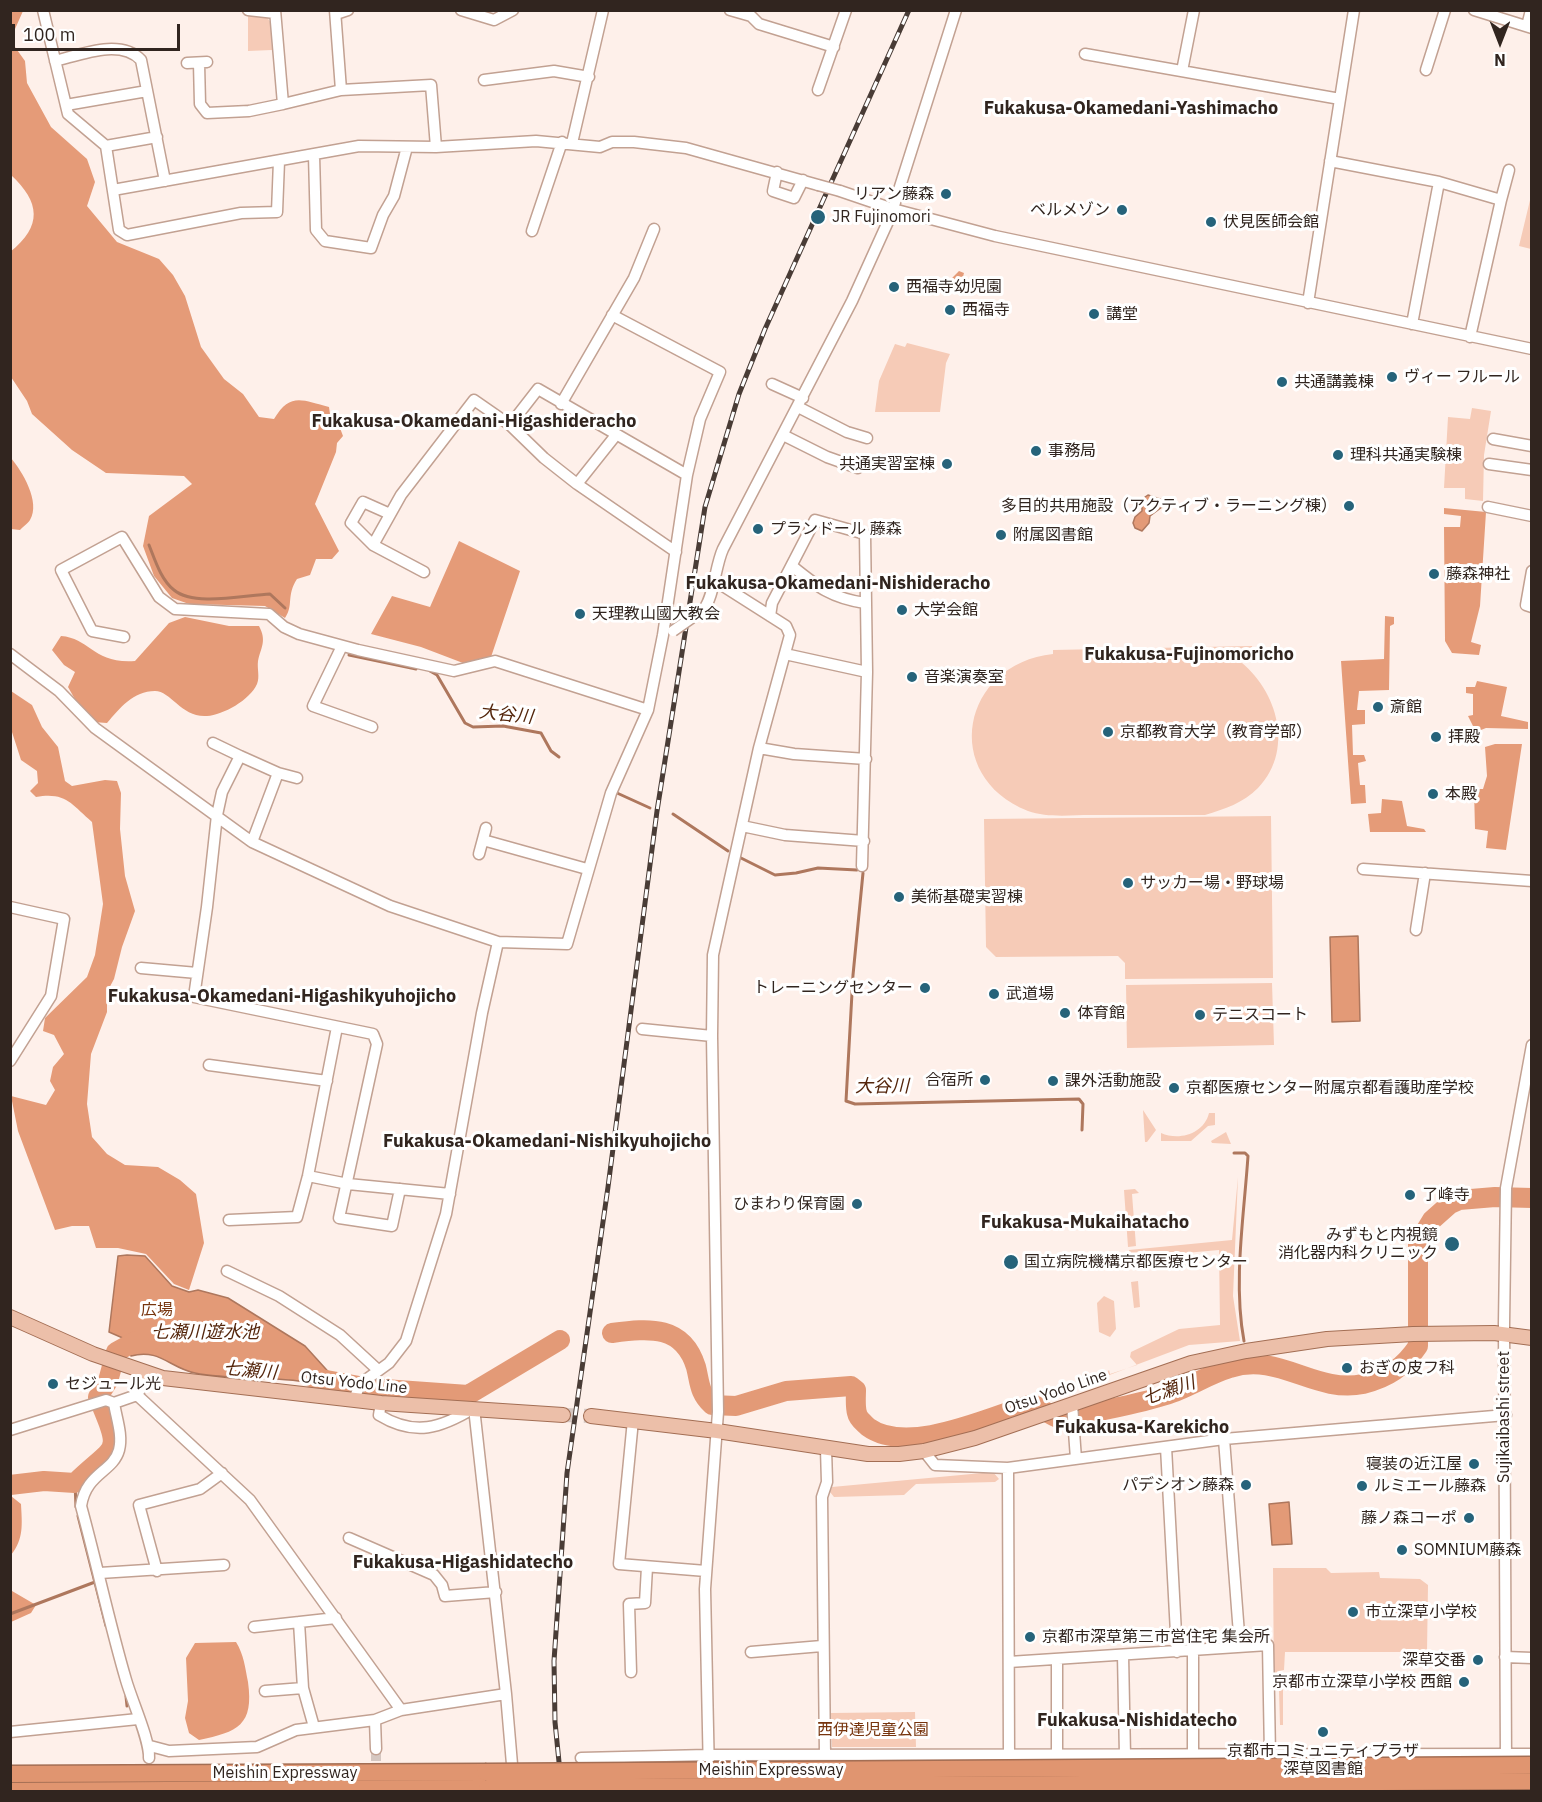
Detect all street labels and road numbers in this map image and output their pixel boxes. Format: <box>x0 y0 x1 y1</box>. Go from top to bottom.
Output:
street label: Sujikaibashi street <box>1494 1351 1514 1483</box>
street label: Otsu Yodo Line <box>1002 1365 1110 1419</box>
street label: Otsu Yodo Line <box>300 1368 408 1398</box>
street label: Meishin Expressway <box>699 1760 843 1780</box>
street label: Meishin Expressway <box>213 1763 357 1783</box>

